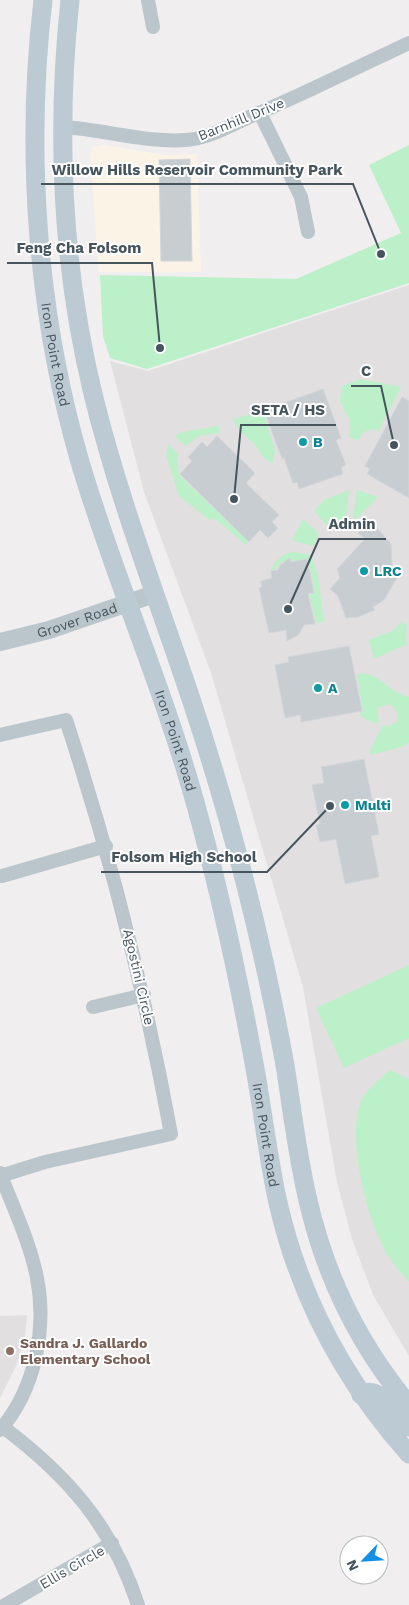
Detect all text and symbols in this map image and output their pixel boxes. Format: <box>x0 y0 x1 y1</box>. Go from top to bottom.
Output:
street label: Barnhill Drive <box>196 94 286 144</box>
callout: Willow Hills Reservoir Community Park <box>41 154 353 184</box>
text: Willow Hills Reservoir Community Park <box>52 161 343 179</box>
callout: Feng Cha Folsom <box>7 233 152 263</box>
text: Feng Cha Folsom <box>17 239 141 257</box>
street label: Iron Point Road <box>38 301 73 408</box>
callout: C <box>351 356 381 386</box>
text: C <box>361 362 371 380</box>
callout: SETA / HS <box>241 395 336 425</box>
text: SETA / HS <box>251 401 325 419</box>
place label: B <box>313 434 323 450</box>
marker: B <box>297 436 309 448</box>
callout: Admin <box>319 509 386 539</box>
text: Admin <box>328 515 376 533</box>
place label: LRC <box>374 563 402 579</box>
marker: LRC <box>358 565 370 577</box>
street label: Grover Road <box>35 599 119 641</box>
place label: A <box>328 680 338 696</box>
marker: A <box>312 682 324 694</box>
street label: Iron Point Road <box>152 688 199 793</box>
place label: Multi <box>355 797 391 813</box>
marker: Multi <box>339 799 351 811</box>
callout: Folsom High School <box>101 842 267 872</box>
text: Folsom High School <box>111 848 257 866</box>
street label: Agostini Circle <box>120 927 158 1027</box>
street label: Iron Point Road <box>250 1082 282 1188</box>
place label: Sandra J. Gallardo Elementary School <box>20 1335 151 1367</box>
marker: Sandra J. Gallardo Elementary School <box>4 1345 16 1357</box>
north arrow <box>339 1535 389 1585</box>
street label: Ellis Circle <box>37 1542 107 1592</box>
text: N <box>343 1557 362 1574</box>

